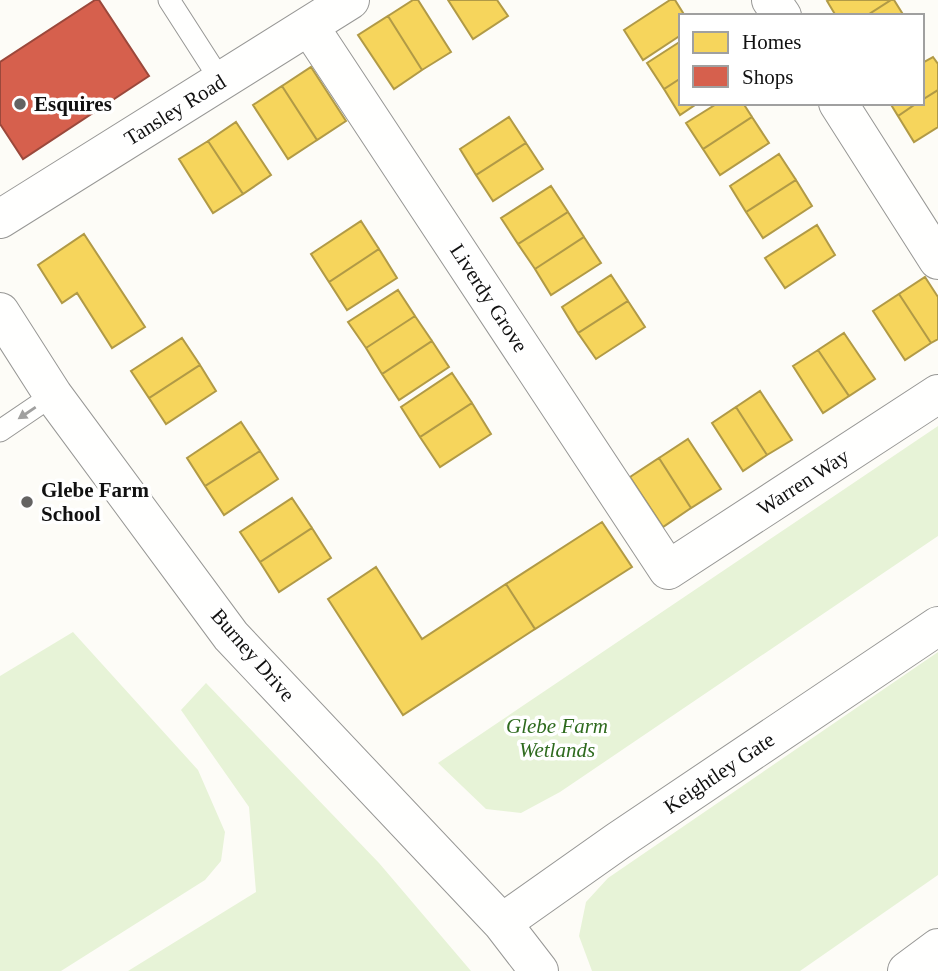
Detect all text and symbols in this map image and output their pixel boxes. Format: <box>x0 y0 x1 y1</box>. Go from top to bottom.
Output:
legend <box>679 14 924 105</box>
text: Homes <box>742 30 802 54</box>
text: Shops <box>742 65 793 89</box>
street label: Tansley Road <box>120 69 230 151</box>
place label: Esquires <box>34 92 112 116</box>
marker: Esquires <box>12 96 28 112</box>
street label: Liverdy Grove <box>445 239 533 357</box>
one-way arrow <box>18 406 36 420</box>
street label: Warren Way <box>753 443 854 520</box>
place label: Glebe Farm School <box>41 478 149 526</box>
marker: Glebe Farm School <box>19 494 35 510</box>
street label: Burney Drive <box>206 604 300 706</box>
park label: Glebe Farm Wetlands <box>506 714 608 762</box>
street label: Keightley Gate <box>659 727 779 819</box>

